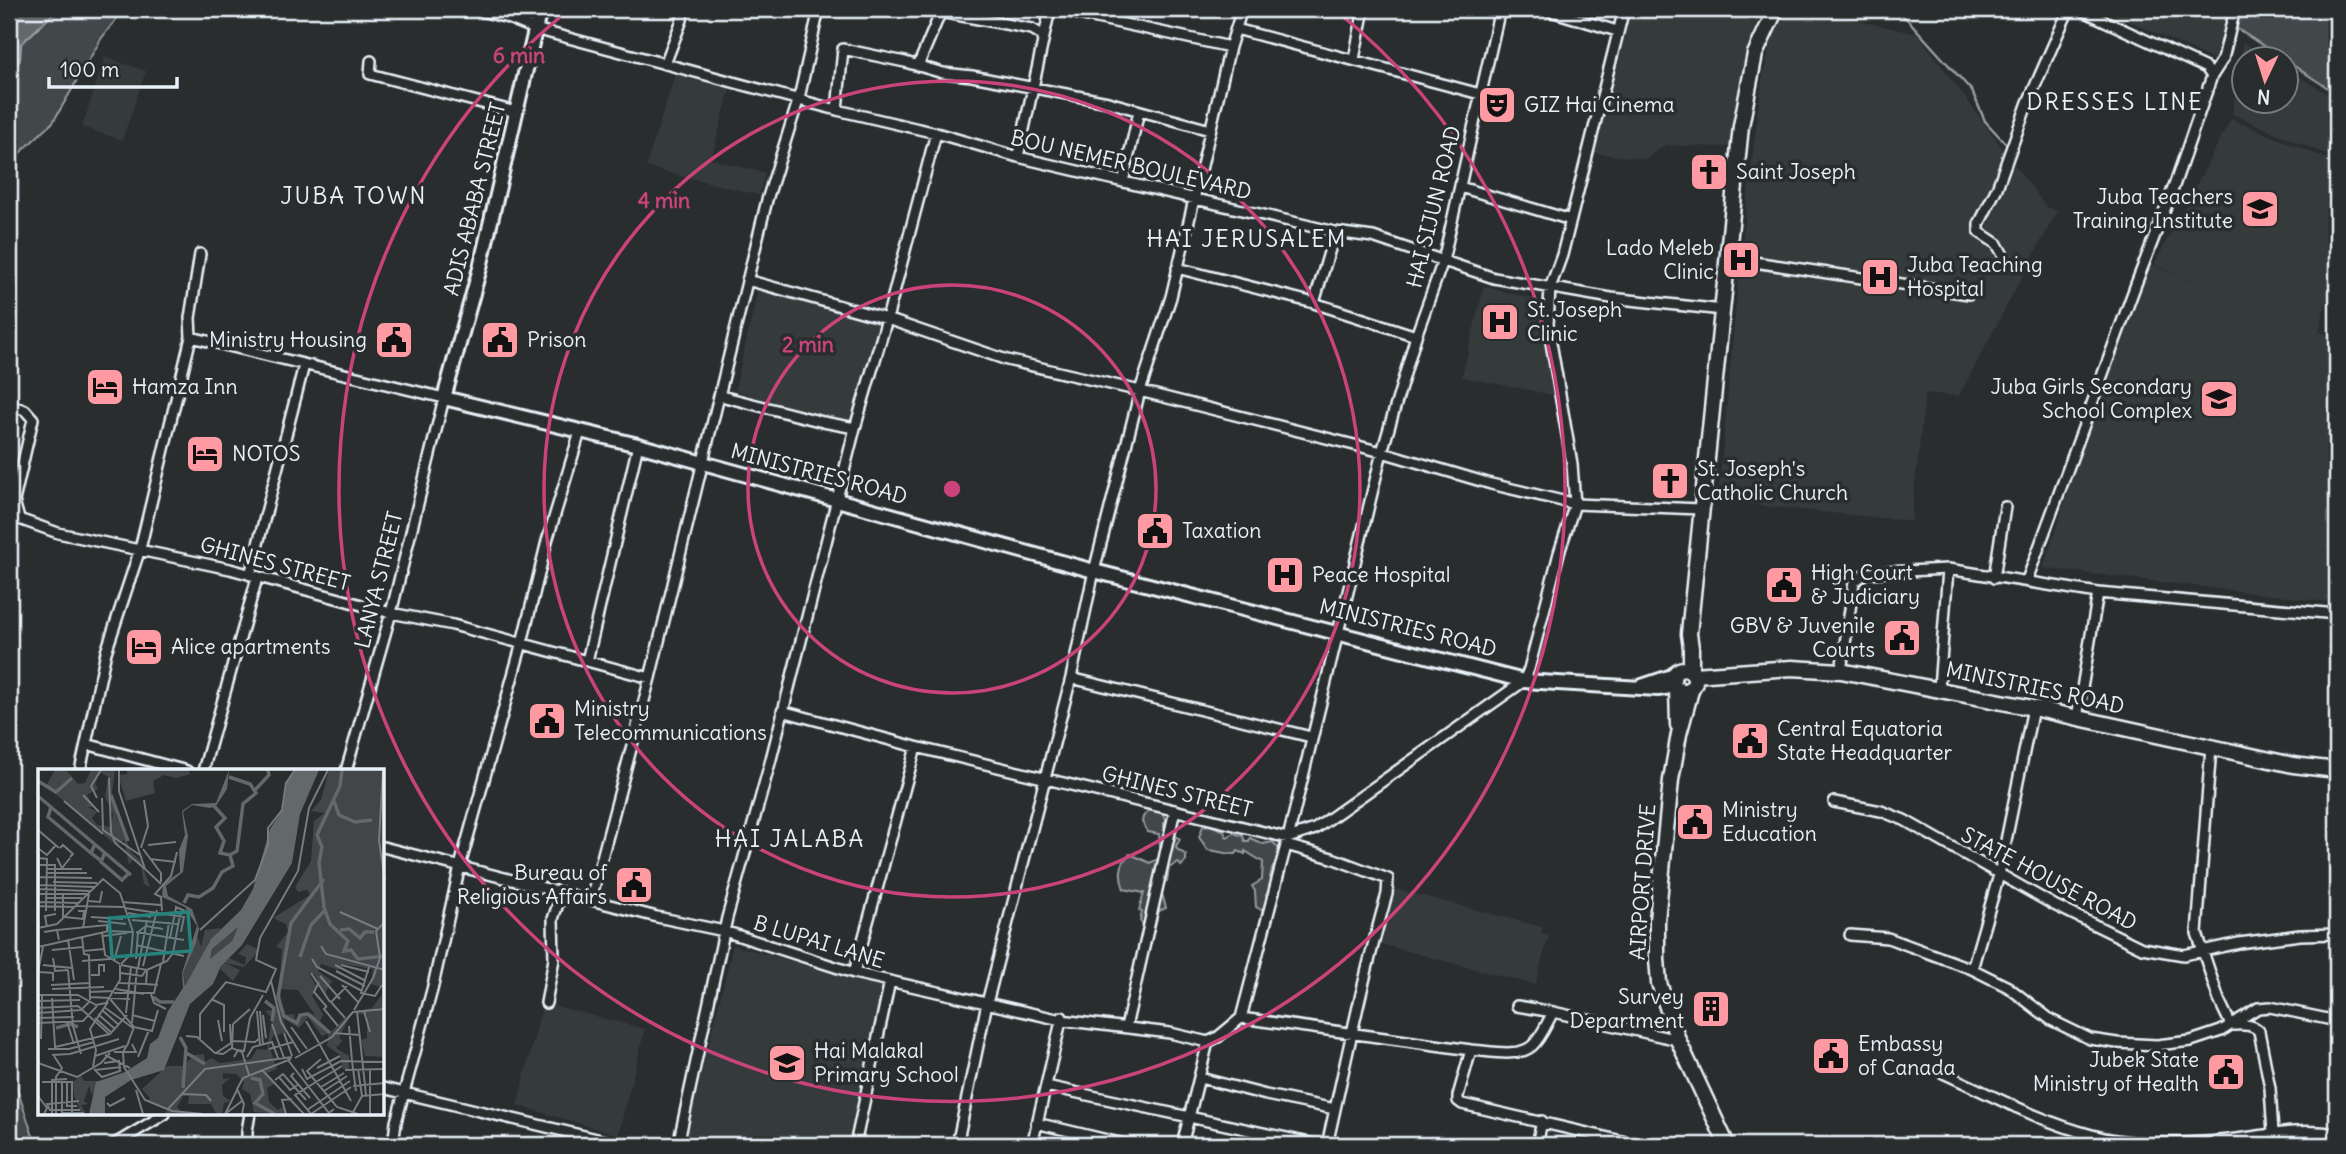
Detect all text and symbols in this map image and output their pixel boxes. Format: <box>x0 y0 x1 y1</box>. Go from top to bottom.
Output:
text: 6 min <box>493 42 545 69</box>
scale bar <box>49 46 177 90</box>
north arrow <box>2230 46 2300 116</box>
text: 100 m <box>60 56 119 83</box>
theatre icon: GIZ Hai Cinema <box>1476 84 1518 126</box>
text: N <box>2256 85 2271 109</box>
district label: DRESSES LINE <box>2026 87 2204 116</box>
place label: GIZ Hai Cinema <box>1524 91 1674 118</box>
street label: ADIS ABABA STREET <box>437 99 512 298</box>
street label: HAI SIJUN ROAD <box>1400 123 1467 291</box>
street label: BOU NEMER BOULEVARD <box>1008 124 1254 205</box>
church icon: Saint Joseph <box>1688 151 1730 193</box>
place label: Saint Joseph <box>1736 158 1856 185</box>
district label: JUBA TOWN <box>281 181 427 210</box>
place label: Juba Teachers Training Institute <box>2073 183 2233 234</box>
text: 4 min <box>638 187 690 214</box>
school or university icon: Juba Teachers Training Institute <box>2239 188 2281 230</box>
district label: HAI JERUSALEM <box>1147 224 1347 253</box>
place label: Lado Meleb Clinic <box>1606 234 1714 285</box>
hospital icon: Lado Meleb Clinic <box>1720 239 1762 281</box>
place label: Juba Teaching Hospital <box>1907 251 2043 302</box>
hospital icon: Juba Teaching Hospital <box>1859 256 1901 298</box>
place label: St. Joseph Clinic <box>1527 296 1622 347</box>
hospital icon: St. Joseph Clinic <box>1479 301 1521 343</box>
public building icon: Ministry Housing <box>373 319 415 361</box>
public building icon: Prison <box>479 319 521 361</box>
place label: Ministry Housing <box>209 326 367 353</box>
place label: Prison <box>527 326 586 353</box>
text: 2 min <box>782 331 834 358</box>
hotel icon: Hamza Inn <box>84 366 126 408</box>
place label: Hamza Inn <box>132 373 238 400</box>
place label: Juba Girls Secondary School Complex <box>1991 373 2192 424</box>
school or university icon: Juba Girls Secondary School Complex <box>2198 378 2240 420</box>
hotel icon: NOTOS <box>184 433 226 475</box>
street label: MINISTRIES ROAD <box>728 437 910 510</box>
place label: NOTOS <box>232 440 300 467</box>
place label: St. Joseph's Catholic Church <box>1697 455 1848 506</box>
church icon: St. Joseph's Catholic Church <box>1649 460 1691 502</box>
centre of rings <box>940 477 964 501</box>
street label: LANYA STREET <box>348 509 409 651</box>
public building icon: Taxation <box>1134 510 1176 552</box>
place label: Taxation <box>1182 517 1261 544</box>
street label: GHINES STREET <box>197 531 353 597</box>
hospital icon: Peace Hospital <box>1264 554 1306 596</box>
place label: High Court & Judiciary <box>1811 559 1920 610</box>
place label: Peace Hospital <box>1312 561 1451 588</box>
public building icon: High Court & Judiciary <box>1763 564 1805 606</box>
street label: MINISTRIES ROAD <box>1317 592 1500 663</box>
place label: GBV & Juvenile Courts <box>1730 612 1875 663</box>
public building icon: GBV & Juvenile Courts <box>1881 617 1923 659</box>
hotel icon: Alice apartments <box>123 626 165 668</box>
place label: Alice apartments <box>171 633 330 660</box>
street label: MINISTRIES ROAD <box>1943 655 2127 720</box>
place label: Ministry Telecommunications <box>574 695 767 746</box>
public building icon: Ministry Telecommunications <box>526 700 568 742</box>
place label: Central Equatoria State Headquarter <box>1777 715 1953 766</box>
public building icon: Central Equatoria State Headquarter <box>1729 720 1771 762</box>
street label: GHINES STREET <box>1099 760 1255 823</box>
inset map <box>38 769 385 1116</box>
place label: Ministry Education <box>1722 796 1817 847</box>
public building icon: Ministry Education <box>1674 801 1716 843</box>
street label: AIRPORT DRIVE <box>1624 803 1661 961</box>
street label: STATE HOUSE ROAD <box>1957 821 2142 936</box>
district label: HAI JALABA <box>715 824 865 853</box>
place label: Bureau of Religious Affairs <box>457 859 608 910</box>
public building icon: Bureau of Religious Affairs <box>613 864 655 906</box>
street label: B LUPAI LANE <box>750 909 888 974</box>
place label: Survey Department <box>1569 983 1684 1034</box>
building icon: Survey Department <box>1690 988 1732 1030</box>
place label: Embassy of Canada <box>1858 1030 1956 1081</box>
public building icon: Embassy of Canada <box>1810 1035 1852 1077</box>
place label: Hai Malakal Primary School <box>814 1037 959 1088</box>
school or university icon: Hai Malakal Primary School <box>766 1042 808 1084</box>
place label: Jubek State Ministry of Health <box>2033 1046 2199 1097</box>
public building icon: Jubek State Ministry of Health <box>2205 1051 2247 1093</box>

